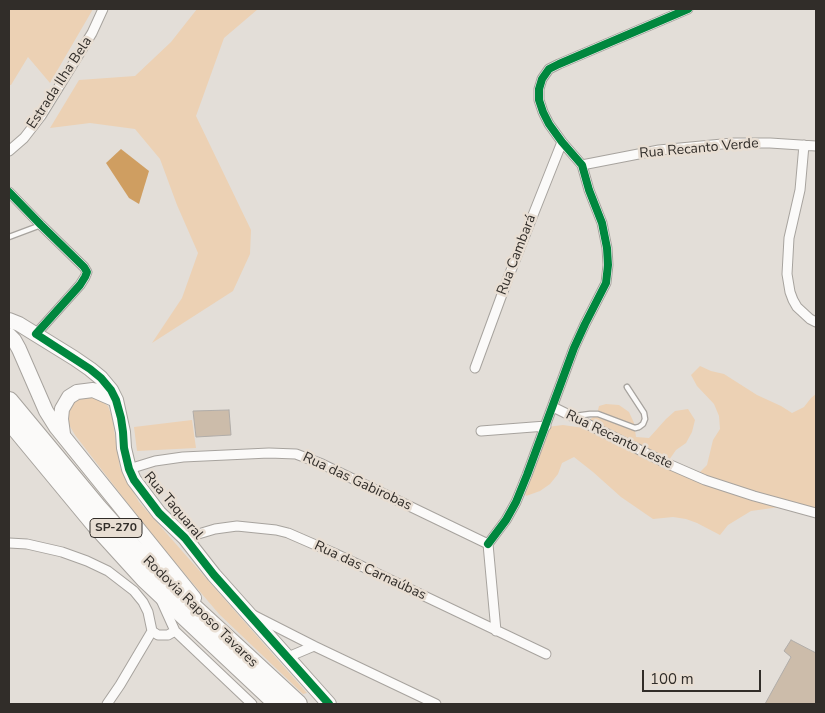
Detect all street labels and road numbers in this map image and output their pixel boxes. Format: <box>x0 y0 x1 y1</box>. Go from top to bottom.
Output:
street label: Estrada Ilha Bela <box>24 34 96 132</box>
street label: Rua Recanto Verde <box>639 135 759 163</box>
street label: Rua Cambará <box>494 212 540 298</box>
street label: Rua Recanto Leste <box>563 407 675 473</box>
street label: Rua das Gabirobas <box>300 449 414 515</box>
street label: Rua Taquaral <box>140 469 206 543</box>
road number: SP-270 <box>90 518 142 538</box>
street label: Rua das Carnaúbas <box>311 538 429 604</box>
street label: Rodovia Raposo Tavares <box>139 553 261 671</box>

